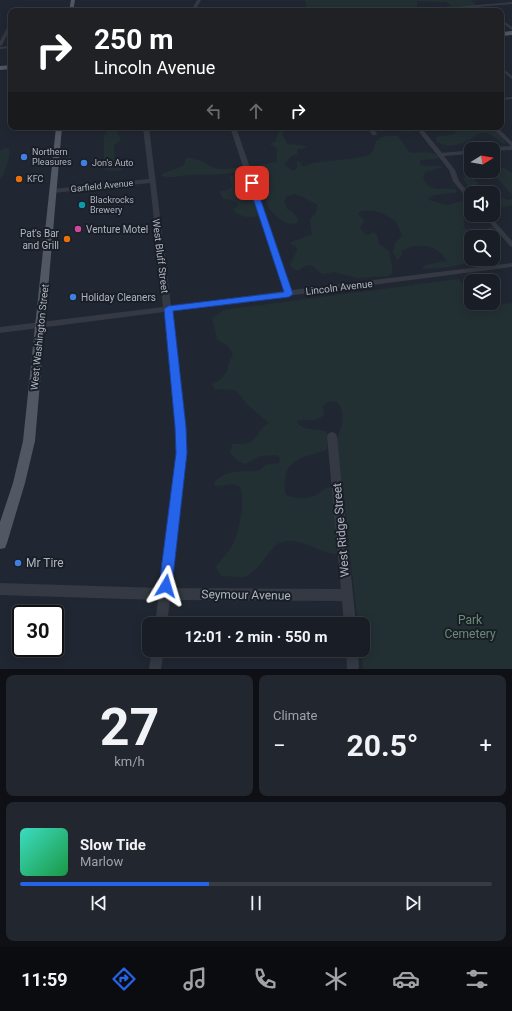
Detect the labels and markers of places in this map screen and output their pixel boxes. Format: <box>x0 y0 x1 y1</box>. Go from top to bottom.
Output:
place label: Northern Pleasures <box>32 147 72 167</box>
marker: Northern Pleasures <box>19 152 29 162</box>
marker: Jon's Auto <box>79 158 89 168</box>
place label: Jon's Auto <box>92 158 133 168</box>
pin <box>235 166 269 200</box>
marker: KFC <box>14 174 24 184</box>
place label: KFC <box>27 174 44 184</box>
place label: Blackrocks Brewery <box>90 195 134 215</box>
marker: Blackrocks Brewery <box>77 200 87 210</box>
marker: Venture Motel <box>73 224 83 234</box>
place label: Venture Motel <box>86 224 148 235</box>
place label: Pat's Bar and Grill <box>20 228 60 251</box>
marker: Pat's Bar and Grill <box>62 234 72 244</box>
marker: Holiday Cleaners <box>68 292 78 302</box>
place label: Holiday Cleaners <box>81 292 156 303</box>
place label: Mr Tire <box>26 556 64 570</box>
marker: Mr Tire <box>13 558 23 568</box>

